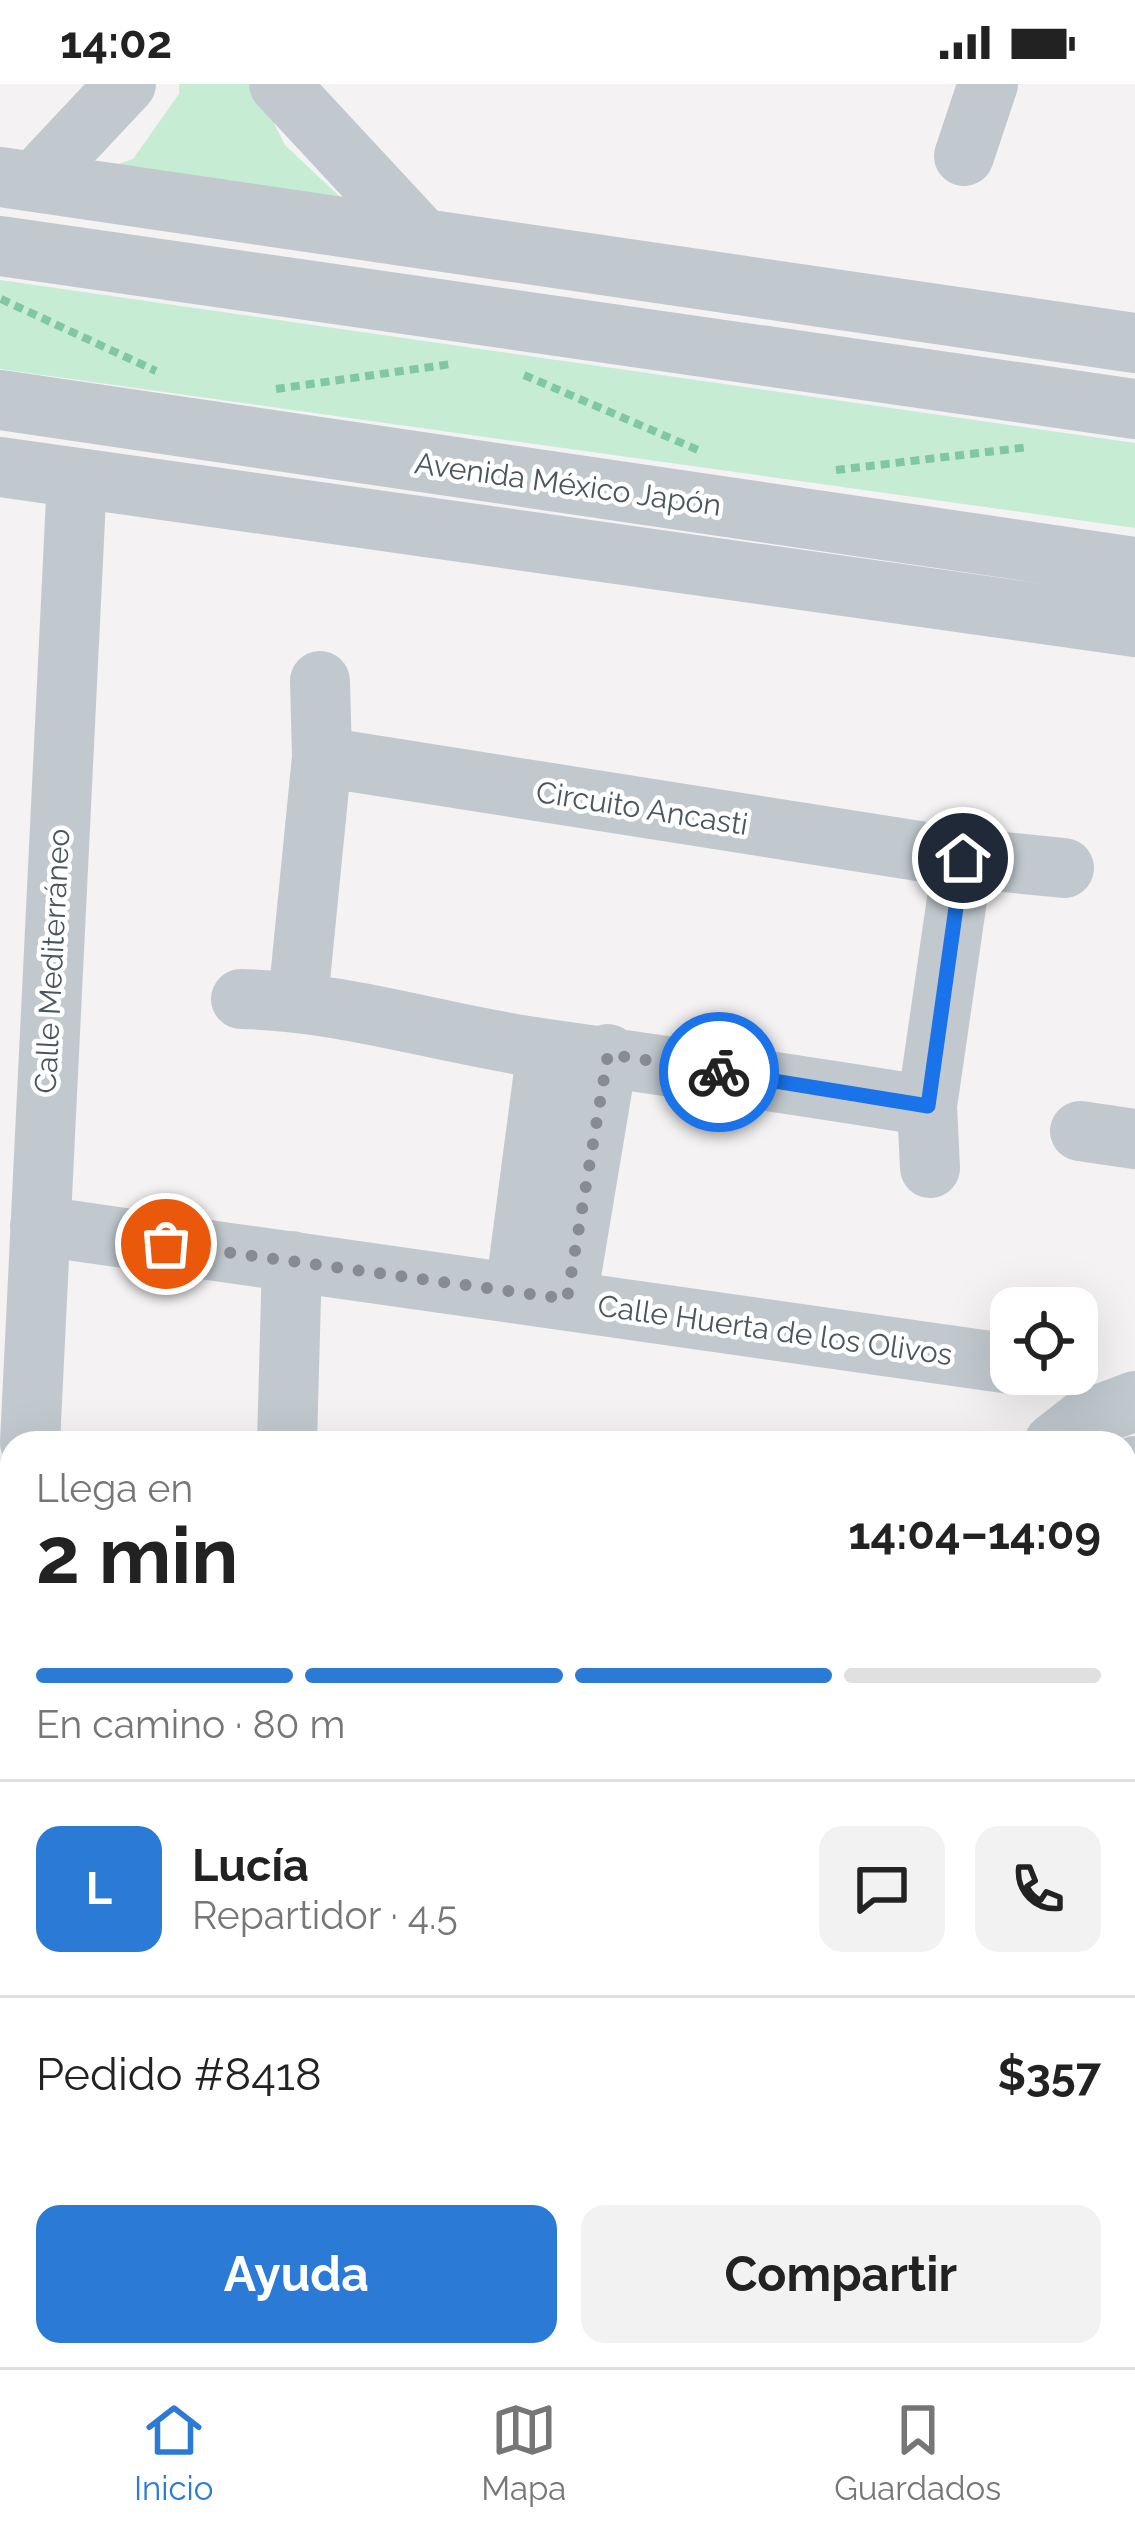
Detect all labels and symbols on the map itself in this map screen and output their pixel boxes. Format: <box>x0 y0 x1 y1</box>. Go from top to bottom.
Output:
street label: Avenida México Japón <box>412 445 724 523</box>
street label: Circuito Ancasti <box>534 774 750 842</box>
pin <box>912 807 1014 909</box>
street label: Calle Mediterráneo <box>28 828 76 1094</box>
courier <box>659 1012 779 1132</box>
pin <box>115 1193 217 1295</box>
street label: Calle Huerta de los Olivos <box>595 1288 955 1372</box>

